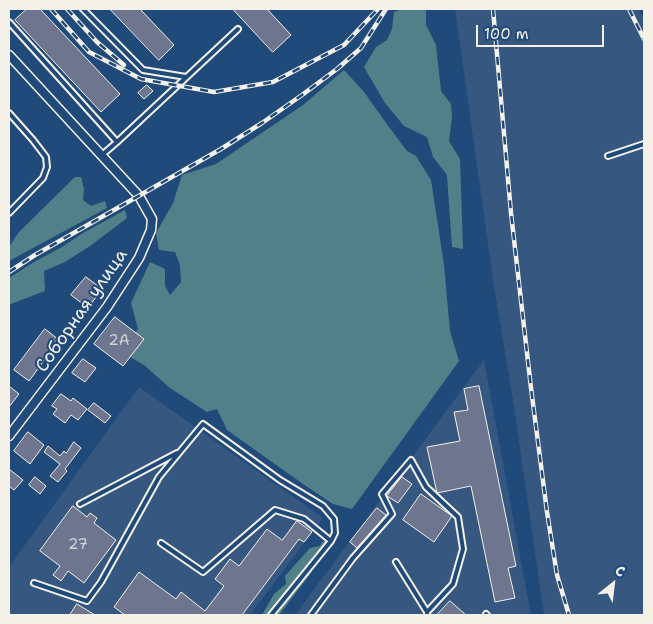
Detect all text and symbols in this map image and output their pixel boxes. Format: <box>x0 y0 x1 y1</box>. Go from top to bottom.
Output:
scale bar <box>478 15 606 47</box>
text: 100 m <box>484 24 529 44</box>
street label: Соборная улица <box>31 245 133 377</box>
house number: 2А <box>108 332 130 350</box>
house number: 27 <box>68 536 88 554</box>
north arrow <box>588 559 638 609</box>
text: С <box>612 561 628 581</box>

